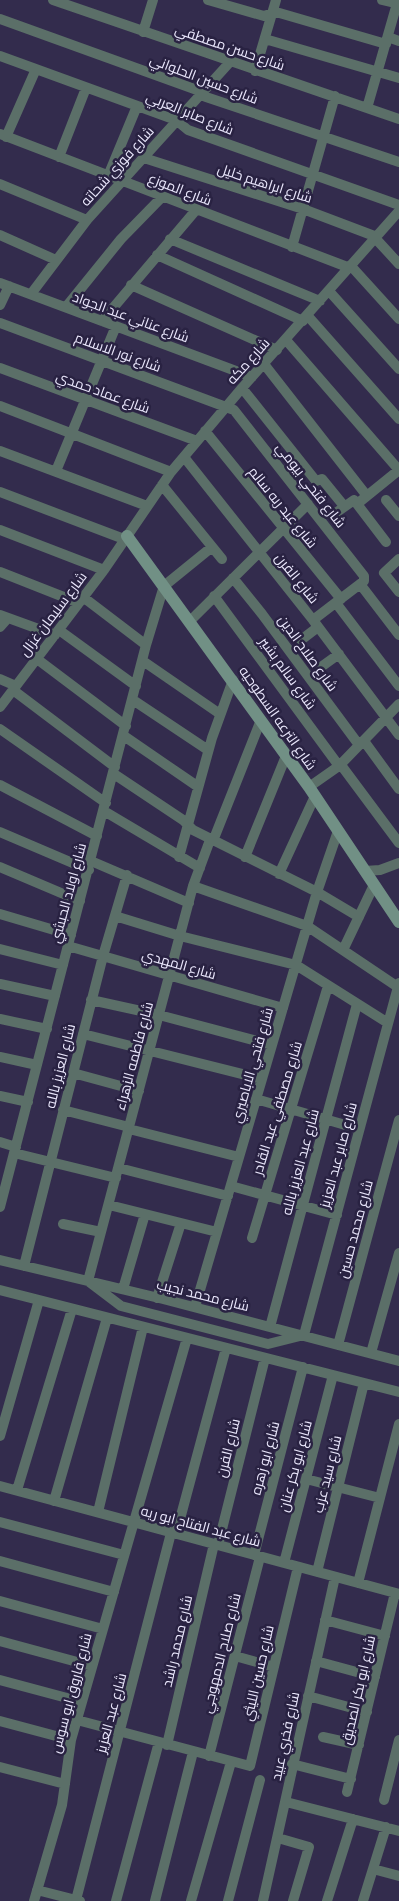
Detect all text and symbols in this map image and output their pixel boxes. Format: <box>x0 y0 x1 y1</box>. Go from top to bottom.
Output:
street label: شارع حسن مصطفي <box>172 19 288 77</box>
street label: شارع حسين الحلواني <box>146 49 261 111</box>
street label: شارع صابر العربي <box>142 86 237 142</box>
street label: شارع فوزي شحاته <box>76 122 160 212</box>
street label: شارع ابراهيم خليل <box>215 158 315 208</box>
street label: شارع الموزع <box>146 168 215 209</box>
street label: شارع عناني عبد الجواد <box>69 287 192 349</box>
street label: شارع نور الاسلام <box>72 327 164 377</box>
street label: شارع مكه <box>222 333 273 388</box>
street label: شارع عماد حمدي <box>53 366 153 420</box>
street label: شارع فتحي بيومي <box>270 438 351 533</box>
street label: شارع عبد ربه سالم <box>244 462 322 552</box>
street label: شارع الفرن <box>271 548 324 607</box>
street label: شارع سليمان غزال <box>15 568 91 660</box>
street label: شارع صلاح الدين <box>274 611 343 695</box>
street label: شارع سالم بشير <box>254 632 321 714</box>
street label: شارع الترعه السطوحيه <box>235 662 322 774</box>
street label: شارع اولاد الحبشي <box>45 841 92 946</box>
street label: شارع المهدي <box>139 944 218 986</box>
street label: شارع فاطمه الزهراء <box>110 999 157 1112</box>
street label: شارع فتحي الاباصيري <box>226 1005 280 1126</box>
street label: شارع العزيز بالله <box>40 1022 79 1110</box>
street label: شارع مصطفي عبد القادر <box>247 1038 309 1179</box>
street label: شارع صابر عبد العزيز <box>314 1100 361 1211</box>
street label: شارع عبد العزيز بالله <box>276 1107 323 1217</box>
street label: شارع محمد حسين <box>332 1178 377 1280</box>
street label: شارع محمد نجيب <box>155 1274 251 1315</box>
street label: شارع الفرن <box>211 1416 244 1479</box>
street label: شارع ابو بكر عنان <box>273 1418 316 1514</box>
street label: شارع ابو زهره <box>246 1419 283 1497</box>
street label: شارع سيد عزب <box>308 1433 345 1515</box>
street label: شارع عبد الفتاح ابو ريه <box>139 1500 263 1551</box>
street label: شارع صلاح الدمهوجي <box>196 1591 248 1716</box>
street label: شارع محمد راشد <box>157 1593 196 1689</box>
street label: شارع حسين الليثي <box>237 1623 281 1723</box>
street label: شارع فاروق ابو سوس <box>45 1631 96 1755</box>
street label: شارع ابو بكر الصديق <box>336 1633 379 1746</box>
street label: شارع عبد العزيز <box>90 1671 130 1756</box>
street label: شارع فخري عبيد <box>266 1690 306 1783</box>

